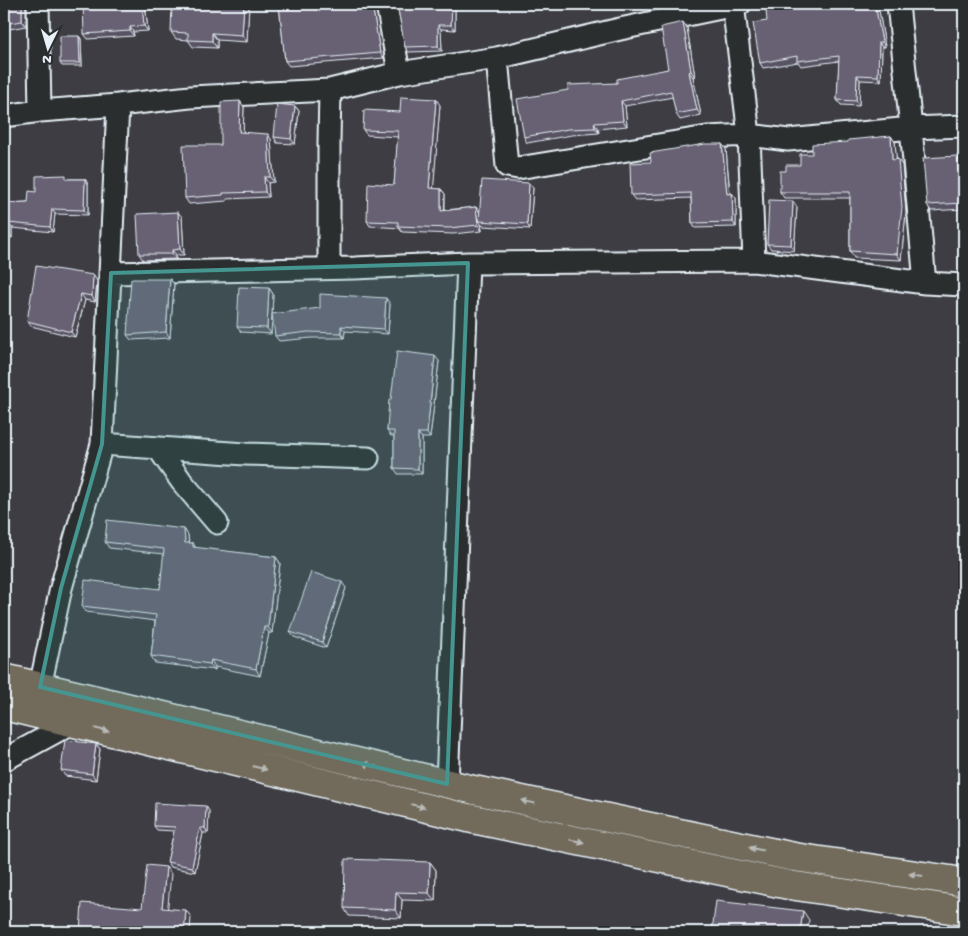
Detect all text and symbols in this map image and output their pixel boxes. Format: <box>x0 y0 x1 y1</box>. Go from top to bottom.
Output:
north arrow <box>22 22 72 72</box>
text: N <box>42 50 52 67</box>
one-way arrow <box>95 726 110 734</box>
one-way arrow <box>362 761 377 769</box>
one-way arrow <box>253 764 268 772</box>
one-way arrow <box>521 798 536 806</box>
one-way arrow <box>411 802 426 810</box>
one-way arrow <box>569 837 584 845</box>
one-way arrow <box>748 845 763 853</box>
one-way arrow <box>908 871 924 879</box>

